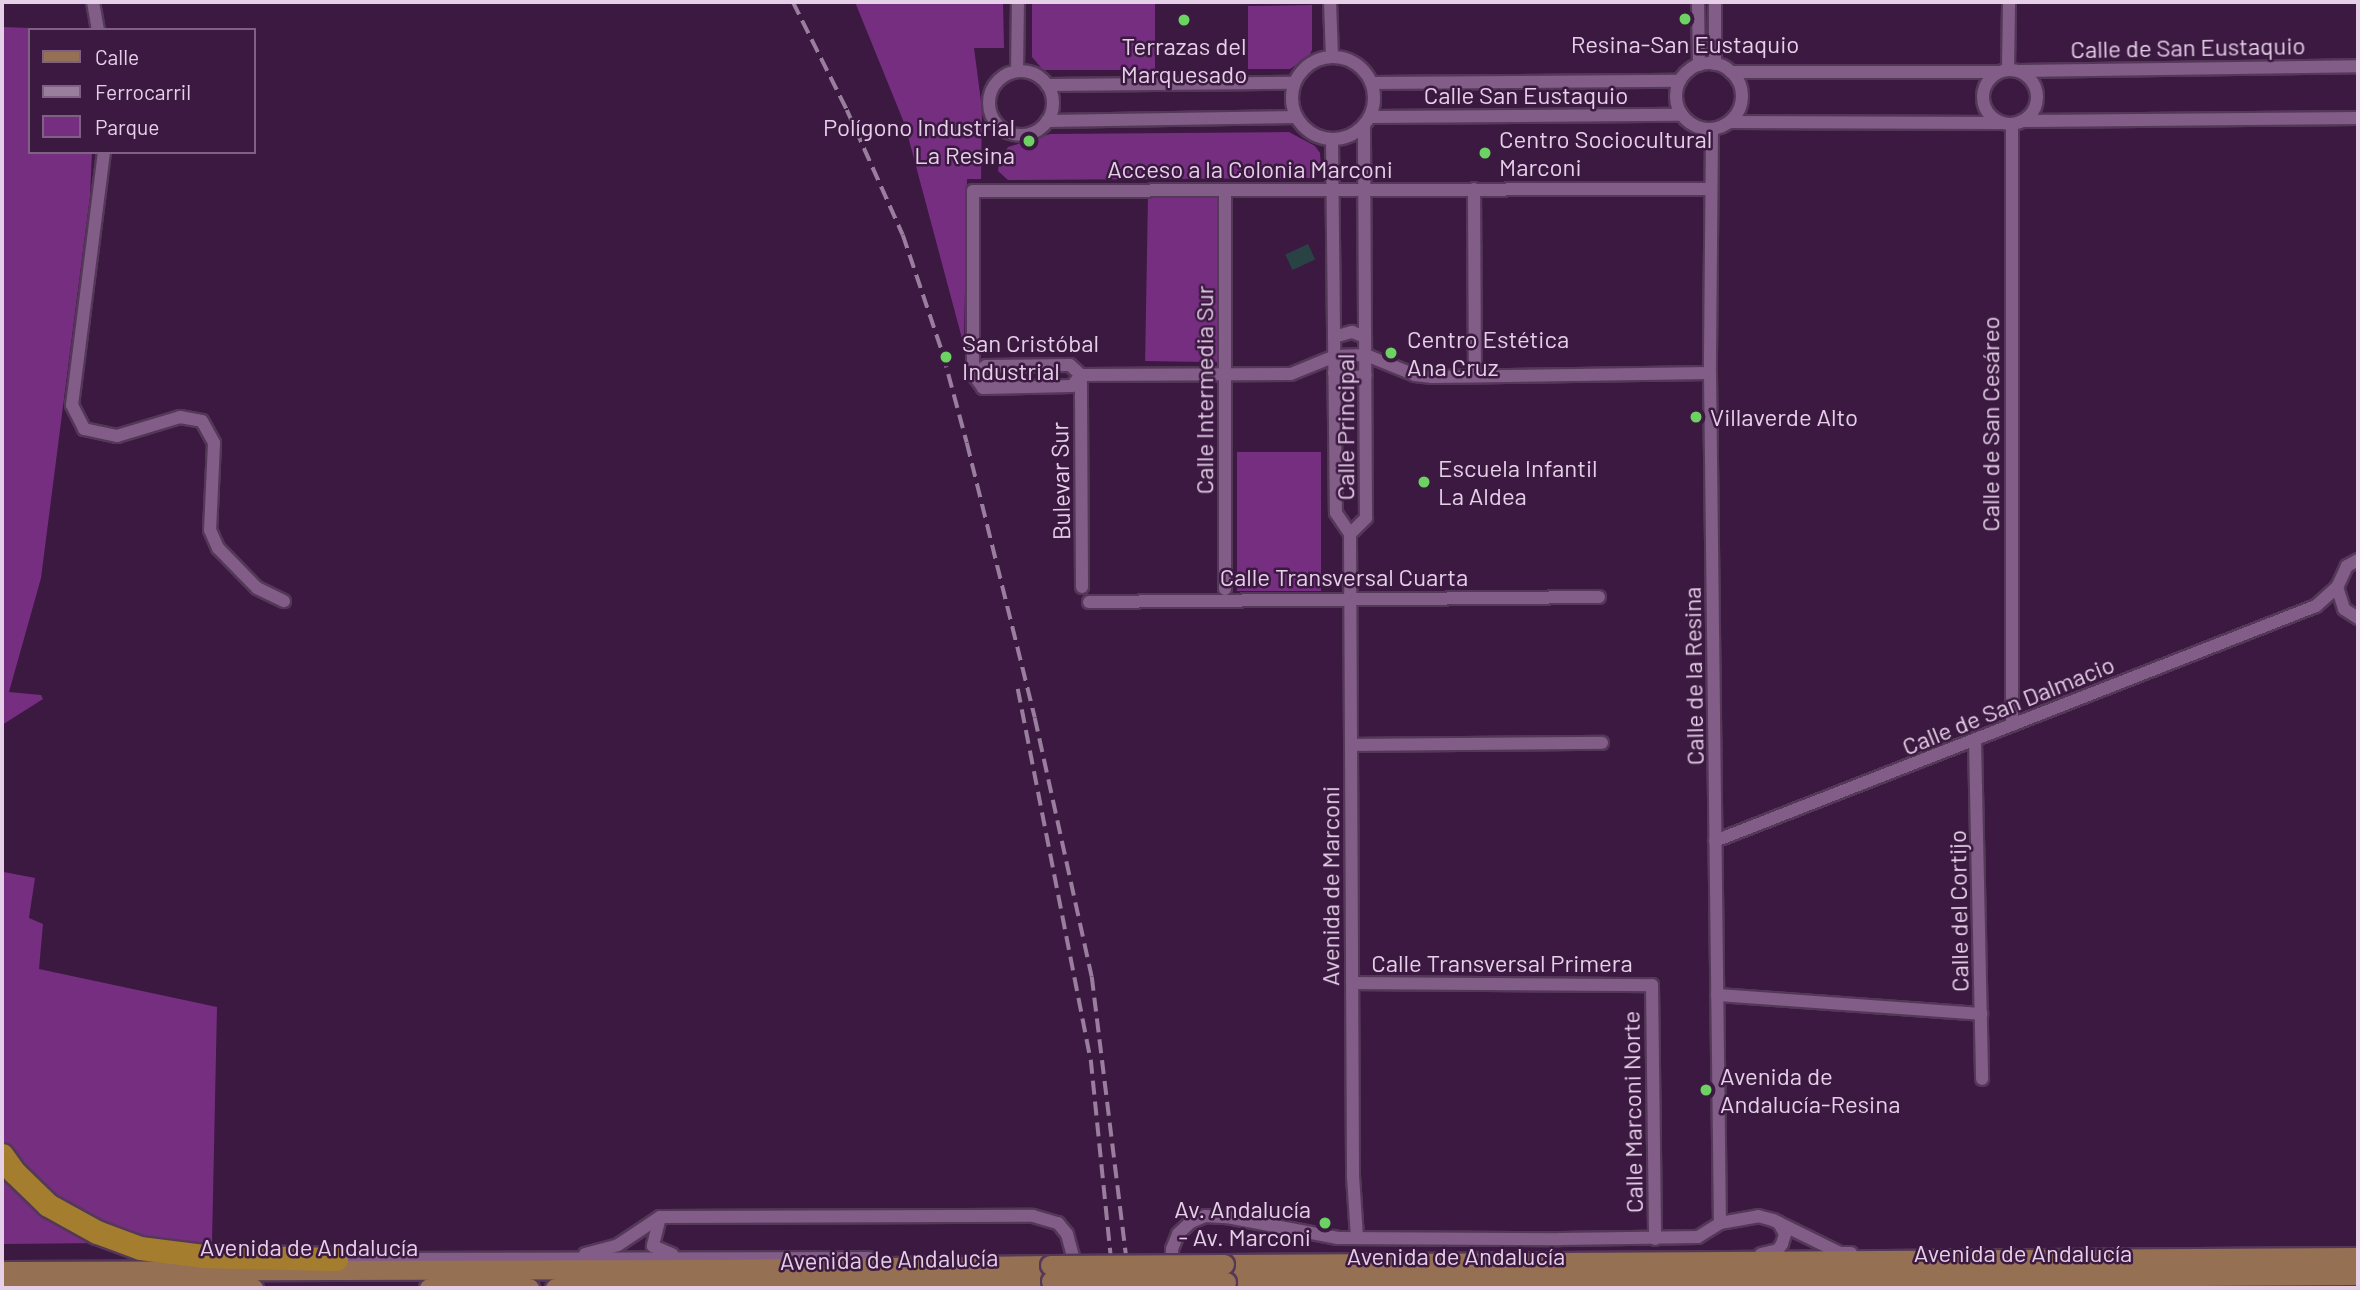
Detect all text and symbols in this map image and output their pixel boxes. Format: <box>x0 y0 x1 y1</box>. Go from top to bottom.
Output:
marker: Resina-San Eustaquio <box>1677 11 1693 27</box>
marker: Terrazas del Marquesado <box>1176 12 1192 28</box>
legend <box>28 28 256 154</box>
place label: Resina-San Eustaquio <box>1571 30 1799 58</box>
street label: Calle de San Eustaquio <box>2070 31 2306 63</box>
place label: Terrazas del Marquesado <box>1121 32 1247 88</box>
text: Calle <box>95 44 139 69</box>
text: Ferrocarril <box>95 79 191 104</box>
street label: Calle San Eustaquio <box>1424 81 1628 109</box>
place label: Polígono Industrial La Resina <box>823 113 1015 169</box>
text: Parque <box>95 114 160 139</box>
place label: Centro Sociocultural Marconi <box>1499 125 1712 181</box>
marker: Polígono Industrial La Resina <box>1021 133 1037 149</box>
marker: Centro Sociocultural Marconi <box>1477 145 1493 161</box>
street label: Acceso a la Colonia Marconi <box>1107 155 1393 183</box>
street label: Calle Intermedia Sur <box>1190 286 1218 494</box>
street label: Calle de San Cesáreo <box>1976 316 2004 532</box>
place label: Centro Estética Ana Cruz <box>1407 325 1569 381</box>
place label: San Cristóbal Industrial <box>962 329 1099 385</box>
marker: Centro Estética Ana Cruz <box>1381 343 1401 363</box>
marker: San Cristóbal Industrial <box>936 347 956 367</box>
street label: Calle Principal <box>1331 354 1359 500</box>
place label: Villaverde Alto <box>1710 403 1858 431</box>
marker: Villaverde Alto <box>1688 409 1704 425</box>
street label: Bulevar Sur <box>1045 422 1075 540</box>
place label: Escuela Infantil La Aldea <box>1438 454 1598 510</box>
marker: Escuela Infantil La Aldea <box>1416 474 1432 490</box>
street label: Calle Transversal Cuarta <box>1220 563 1468 591</box>
street label: Calle de la Resina <box>1677 586 1709 766</box>
street label: Calle de San Dalmacio <box>1898 649 2118 761</box>
street label: Avenida de Marconi <box>1316 786 1344 986</box>
street label: Calle del Cortijo <box>1942 830 1974 992</box>
street label: Calle Transversal Primera <box>1371 949 1633 977</box>
street label: Calle Marconi Norte <box>1616 1011 1648 1213</box>
place label: Avenida de Andalucía-Resina <box>1720 1062 1900 1118</box>
marker: Avenida de Andalucía-Resina <box>1698 1082 1714 1098</box>
place label: Av. Andalucía - Av. Marconi <box>1174 1195 1311 1251</box>
marker: Av. Andalucía - Av. Marconi <box>1317 1215 1333 1231</box>
street label: Avenida de Andalucía <box>200 1233 418 1261</box>
street label: Avenida de Andalucía <box>1914 1239 2132 1267</box>
street label: Avenida de Andalucía <box>1347 1242 1565 1270</box>
street label: Avenida de Andalucía <box>780 1243 998 1275</box>

